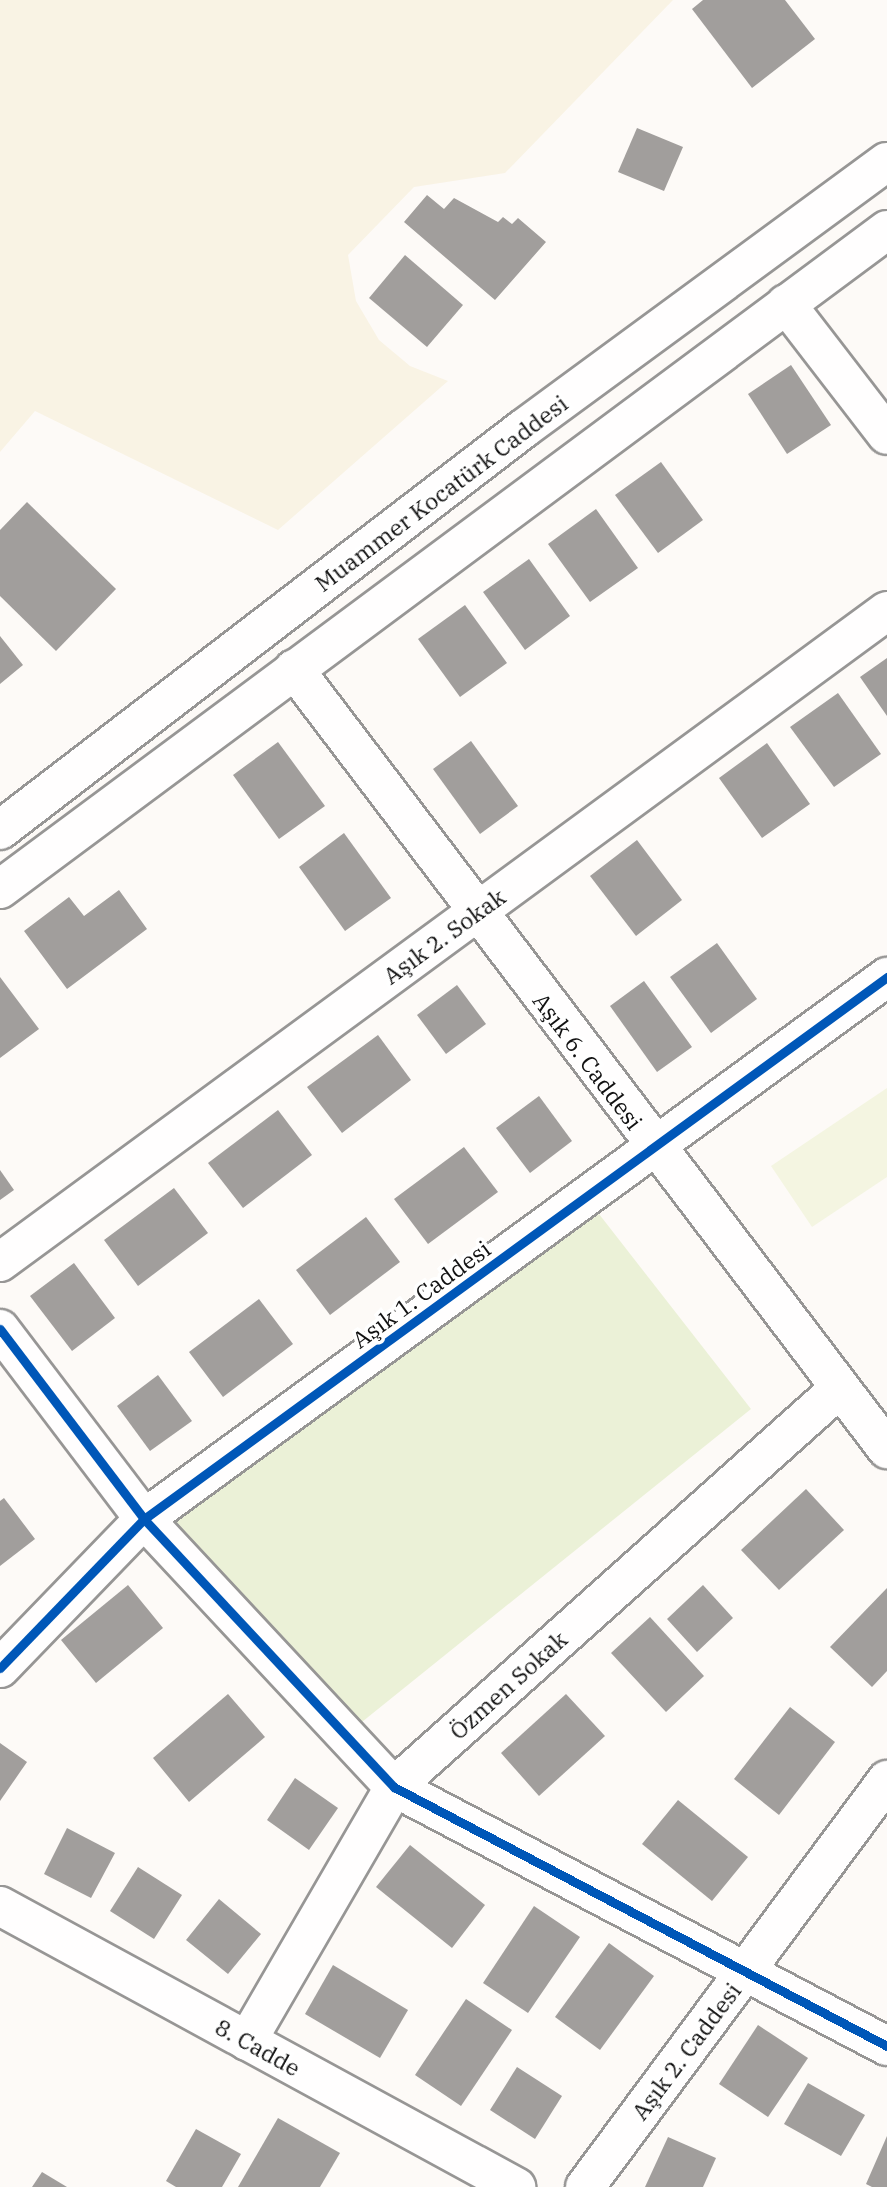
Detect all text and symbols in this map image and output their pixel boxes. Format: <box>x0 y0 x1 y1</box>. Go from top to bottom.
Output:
street label: Muammer Kocatürk Caddesi <box>309 389 573 597</box>
street label: Aşık 2. Sokak <box>378 882 510 990</box>
street label: Aşık 6. Caddesi <box>528 987 648 1135</box>
street label: Aşık 1. Caddesi <box>346 1235 496 1353</box>
street label: Özmen Sokak <box>444 1625 572 1745</box>
street label: Aşık 2. Caddesi <box>626 1977 746 2125</box>
street label: 8. Cadde <box>211 2012 305 2082</box>

